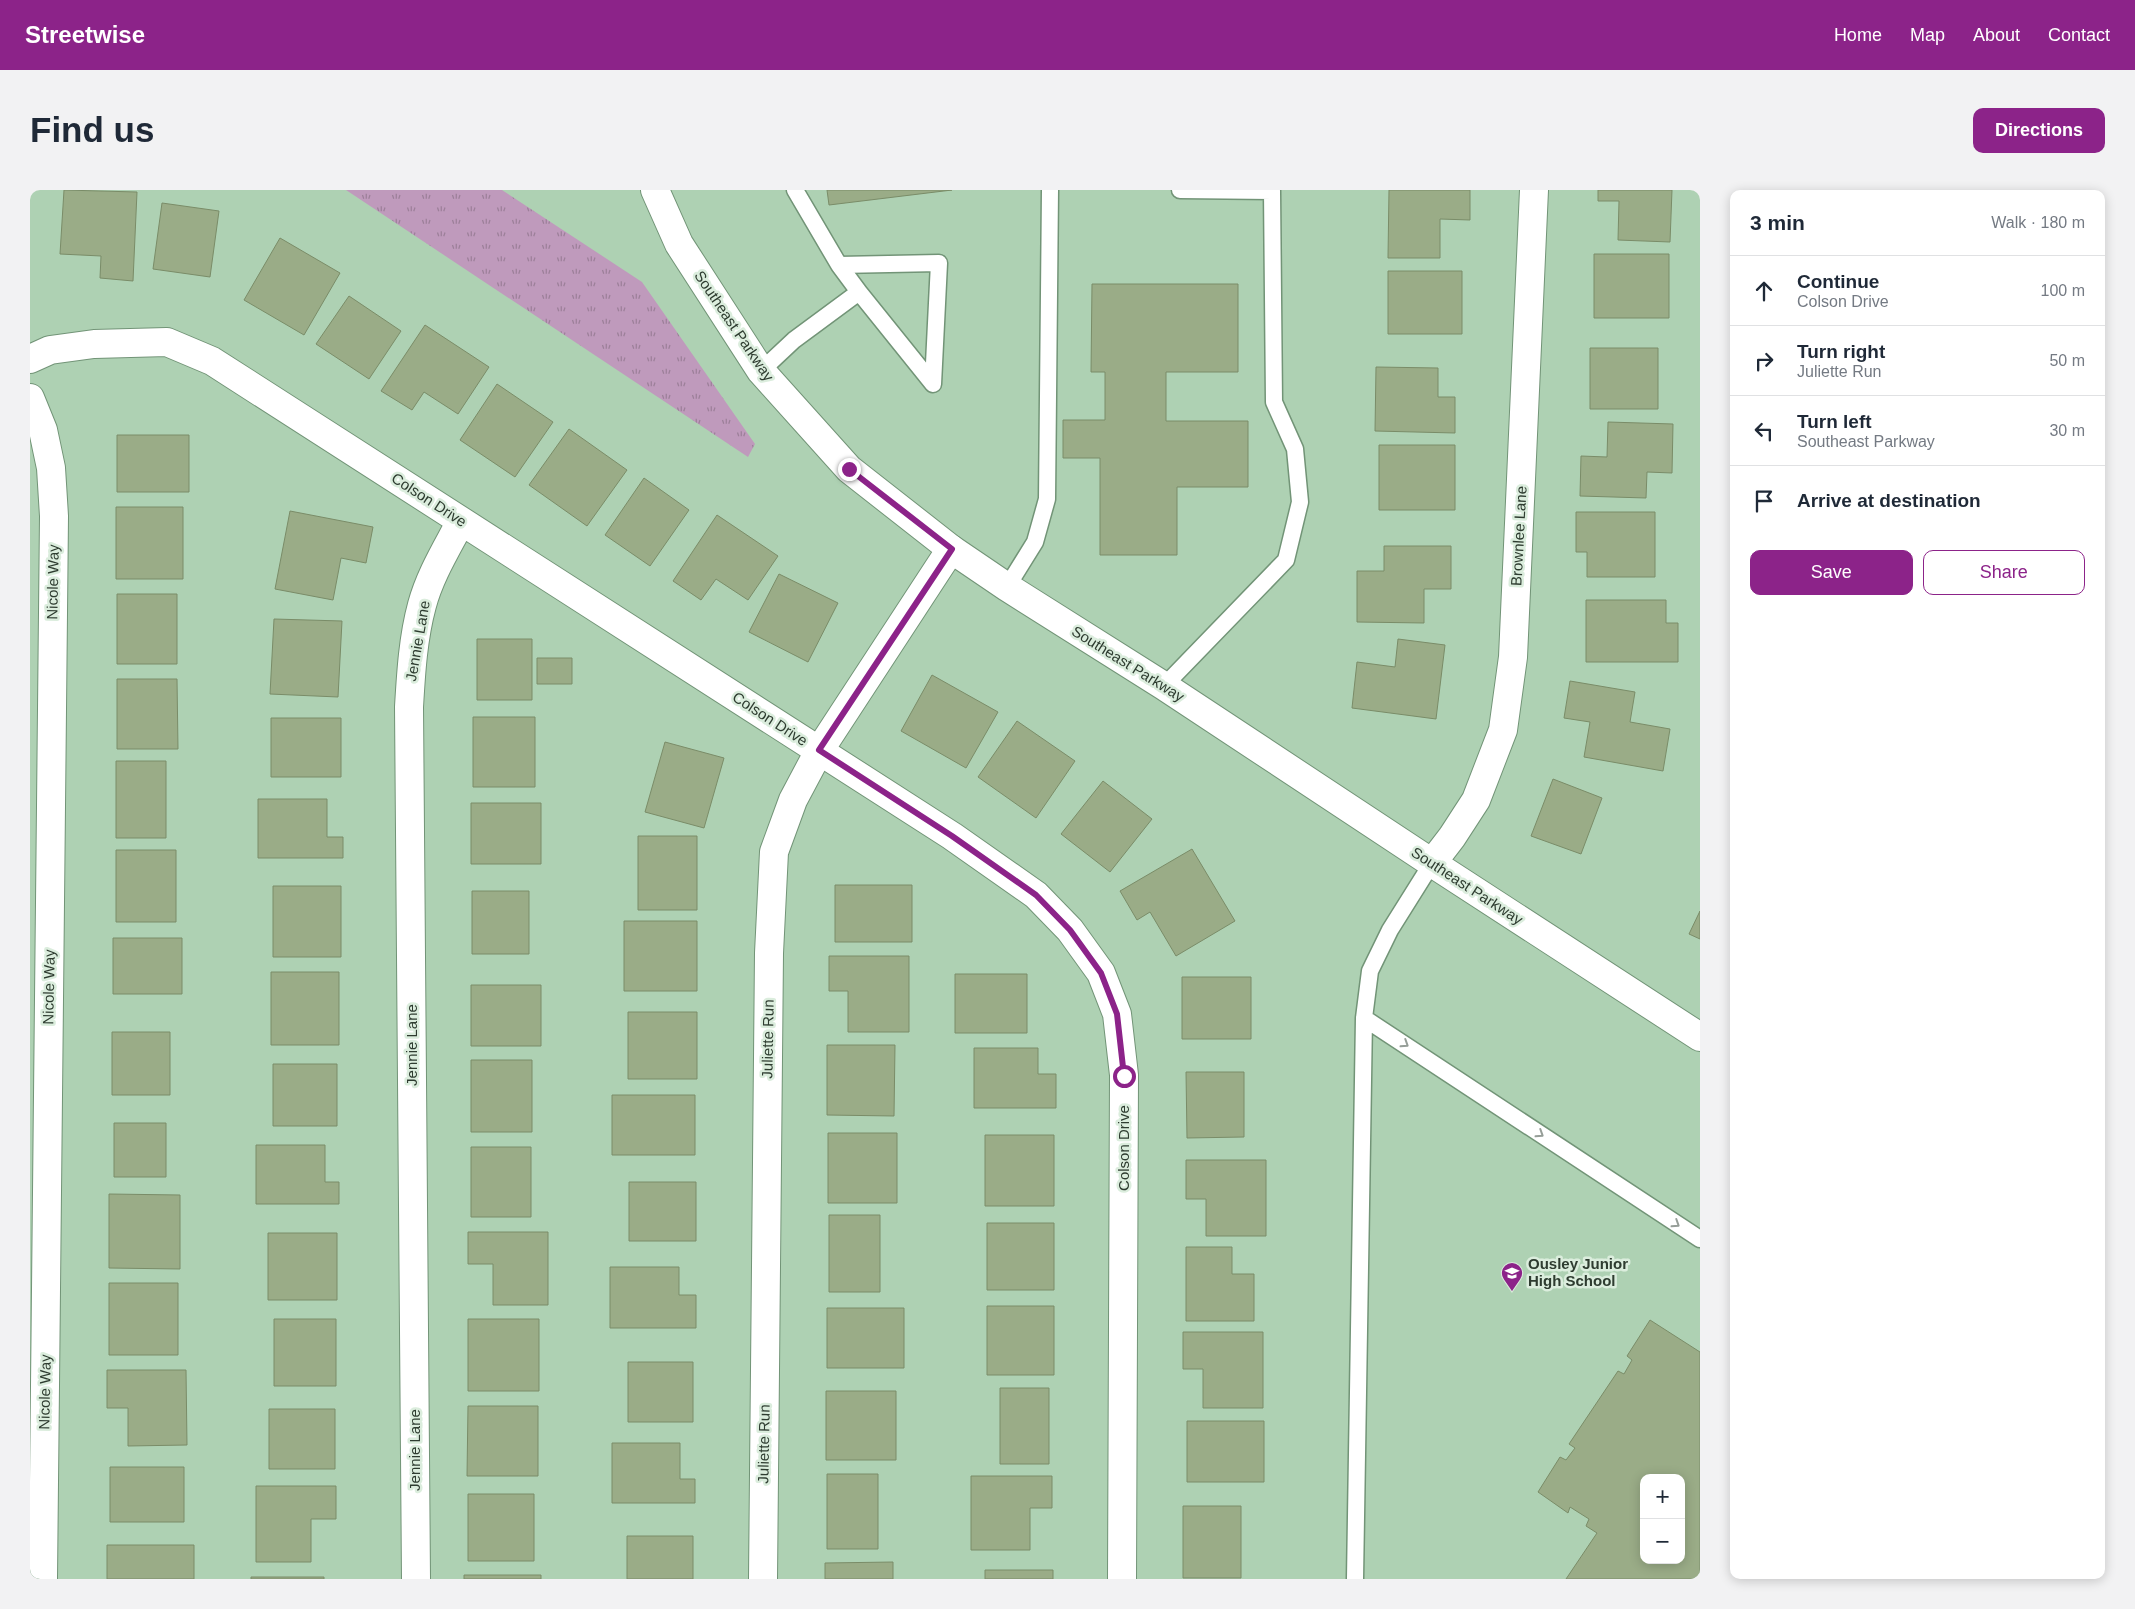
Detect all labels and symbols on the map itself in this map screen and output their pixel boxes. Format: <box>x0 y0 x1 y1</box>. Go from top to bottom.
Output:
street label: Southeast Parkway <box>691 267 778 384</box>
route end <box>838 458 861 481</box>
street label: Colson Drive <box>389 469 470 530</box>
street label: Brownlee Lane <box>1507 486 1530 586</box>
street label: Nicole Way <box>43 544 62 620</box>
street label: Jennie Lane <box>402 599 433 683</box>
street label: Southeast Parkway <box>1069 622 1188 705</box>
street label: Colson Drive <box>730 688 811 749</box>
street label: Southeast Parkway <box>1408 843 1527 928</box>
street label: Nicole Way <box>39 949 58 1025</box>
street label: Juliette Run <box>758 999 777 1079</box>
street label: Jennie Lane <box>403 1004 420 1086</box>
one-way arrow <box>1399 1038 1408 1048</box>
route start <box>1113 1065 1136 1088</box>
street label: Colson Drive <box>1115 1105 1132 1191</box>
one-way arrow <box>1535 1128 1544 1137</box>
one-way arrow <box>1671 1217 1680 1227</box>
place label: Ousley Junior High School <box>1528 1255 1628 1289</box>
school or university icon: Ousley Junior High School <box>1500 1261 1524 1292</box>
street label: Nicole Way <box>35 1354 54 1430</box>
street label: Juliette Run <box>754 1404 773 1484</box>
street label: Jennie Lane <box>406 1409 423 1491</box>

